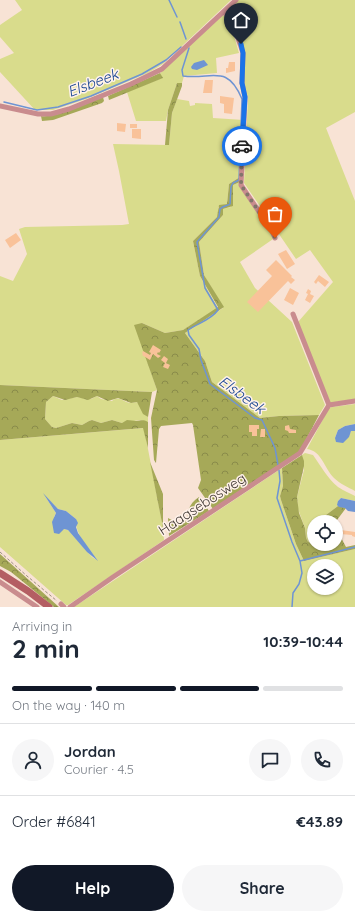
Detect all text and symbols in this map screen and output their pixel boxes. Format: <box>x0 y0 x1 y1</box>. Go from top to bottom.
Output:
pin <box>224 3 258 44</box>
icon: home <box>230 9 252 31</box>
water label: Elsbeek <box>65 63 123 101</box>
courier <box>222 126 262 166</box>
icon: car <box>231 135 253 157</box>
pin <box>258 197 292 238</box>
icon: bag <box>264 203 286 225</box>
water label: Elsbeek <box>215 371 271 419</box>
street label: Haagsebosweg <box>155 469 249 539</box>
map controls <box>307 515 343 595</box>
button: locate <box>307 515 343 551</box>
button: layers <box>307 559 343 595</box>
text: Arriving in <box>12 618 72 634</box>
text: 2 min <box>12 632 80 665</box>
text: 10:39–10:44 <box>263 632 343 651</box>
text: On the way · 140 m <box>12 697 125 713</box>
button: person <box>12 739 54 781</box>
button: chat <box>249 739 291 781</box>
button: phone <box>301 739 343 781</box>
text: Jordan <box>64 742 116 761</box>
text: Courier · 4.5 <box>64 761 134 777</box>
text: Order #6841 <box>12 812 96 831</box>
text: €43.89 <box>296 812 343 831</box>
button: Help <box>12 865 174 911</box>
button: Share <box>182 865 343 911</box>

